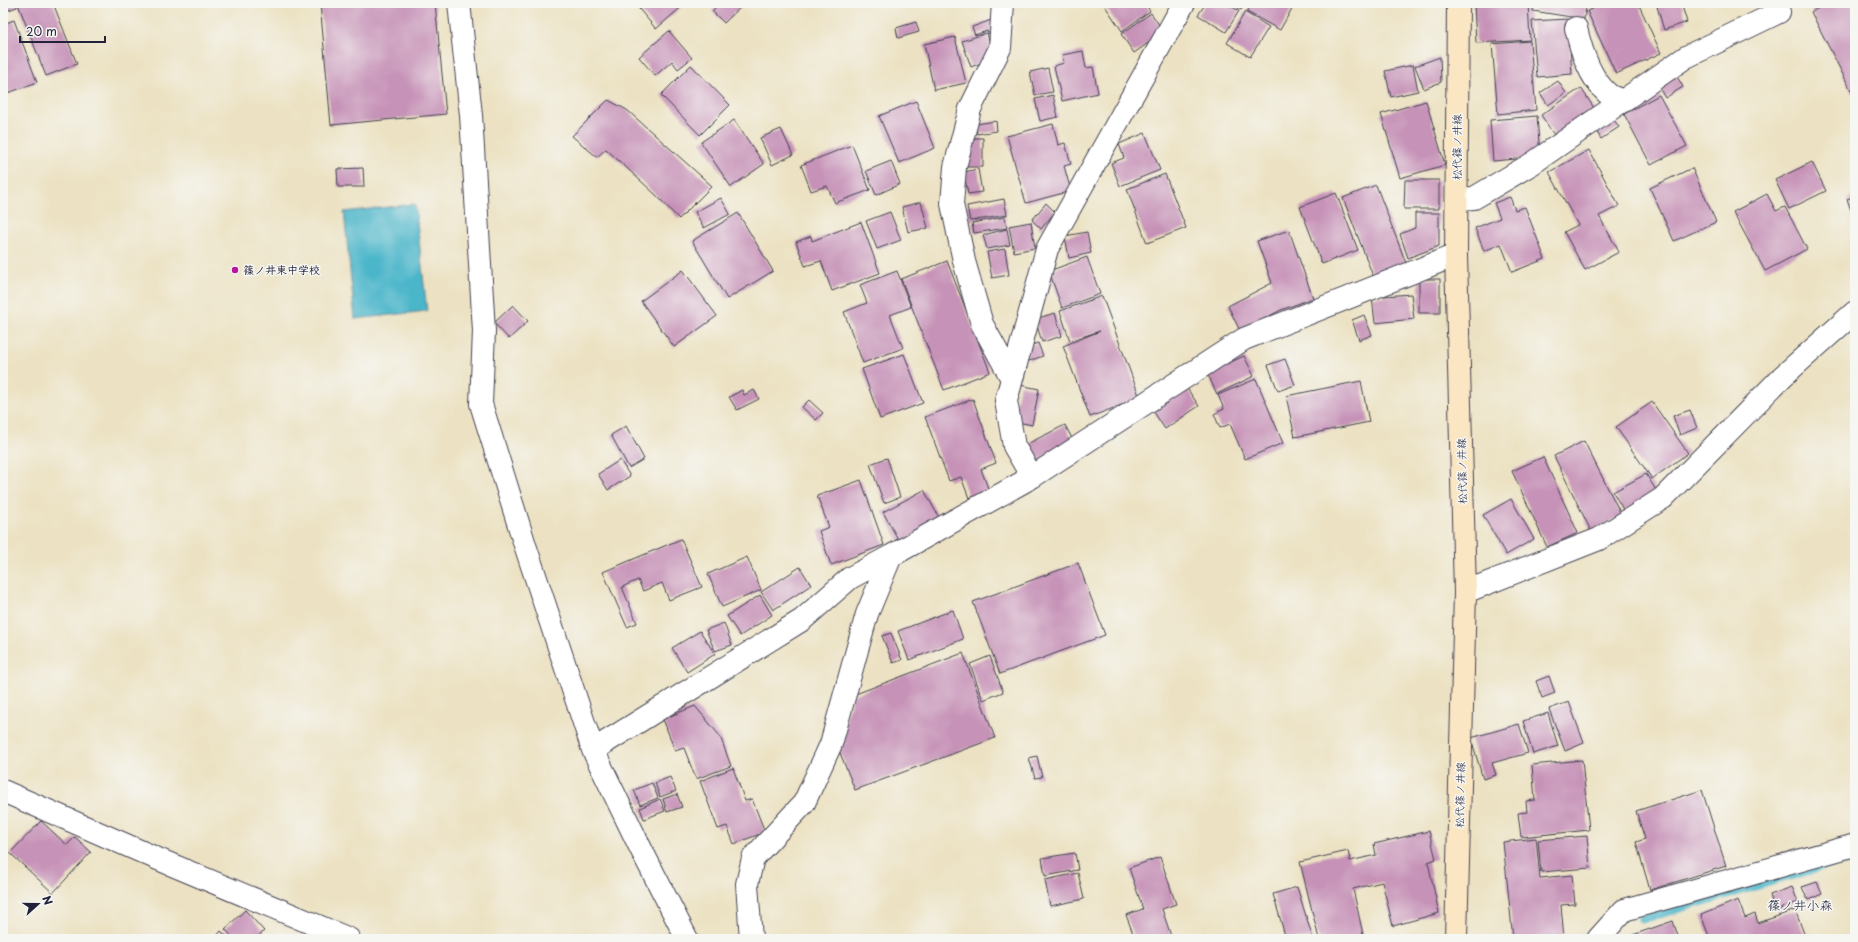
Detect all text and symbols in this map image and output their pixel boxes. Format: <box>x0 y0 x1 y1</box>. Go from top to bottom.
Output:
scale bar <box>20 18 105 44</box>
text: 20 m <box>26 22 57 40</box>
street label: 松代篠ノ井線 <box>1448 114 1465 180</box>
place label: 篠ノ井東中学校 <box>243 261 320 278</box>
marker: 篠ノ井東中学校 <box>230 265 240 275</box>
street label: 松代篠ノ井線 <box>1452 438 1471 504</box>
street label: 松代篠ノ井線 <box>1450 762 1469 828</box>
north arrow <box>18 884 58 924</box>
text: N <box>38 893 57 908</box>
district label: 篠ノ井小森 <box>1767 895 1833 914</box>

